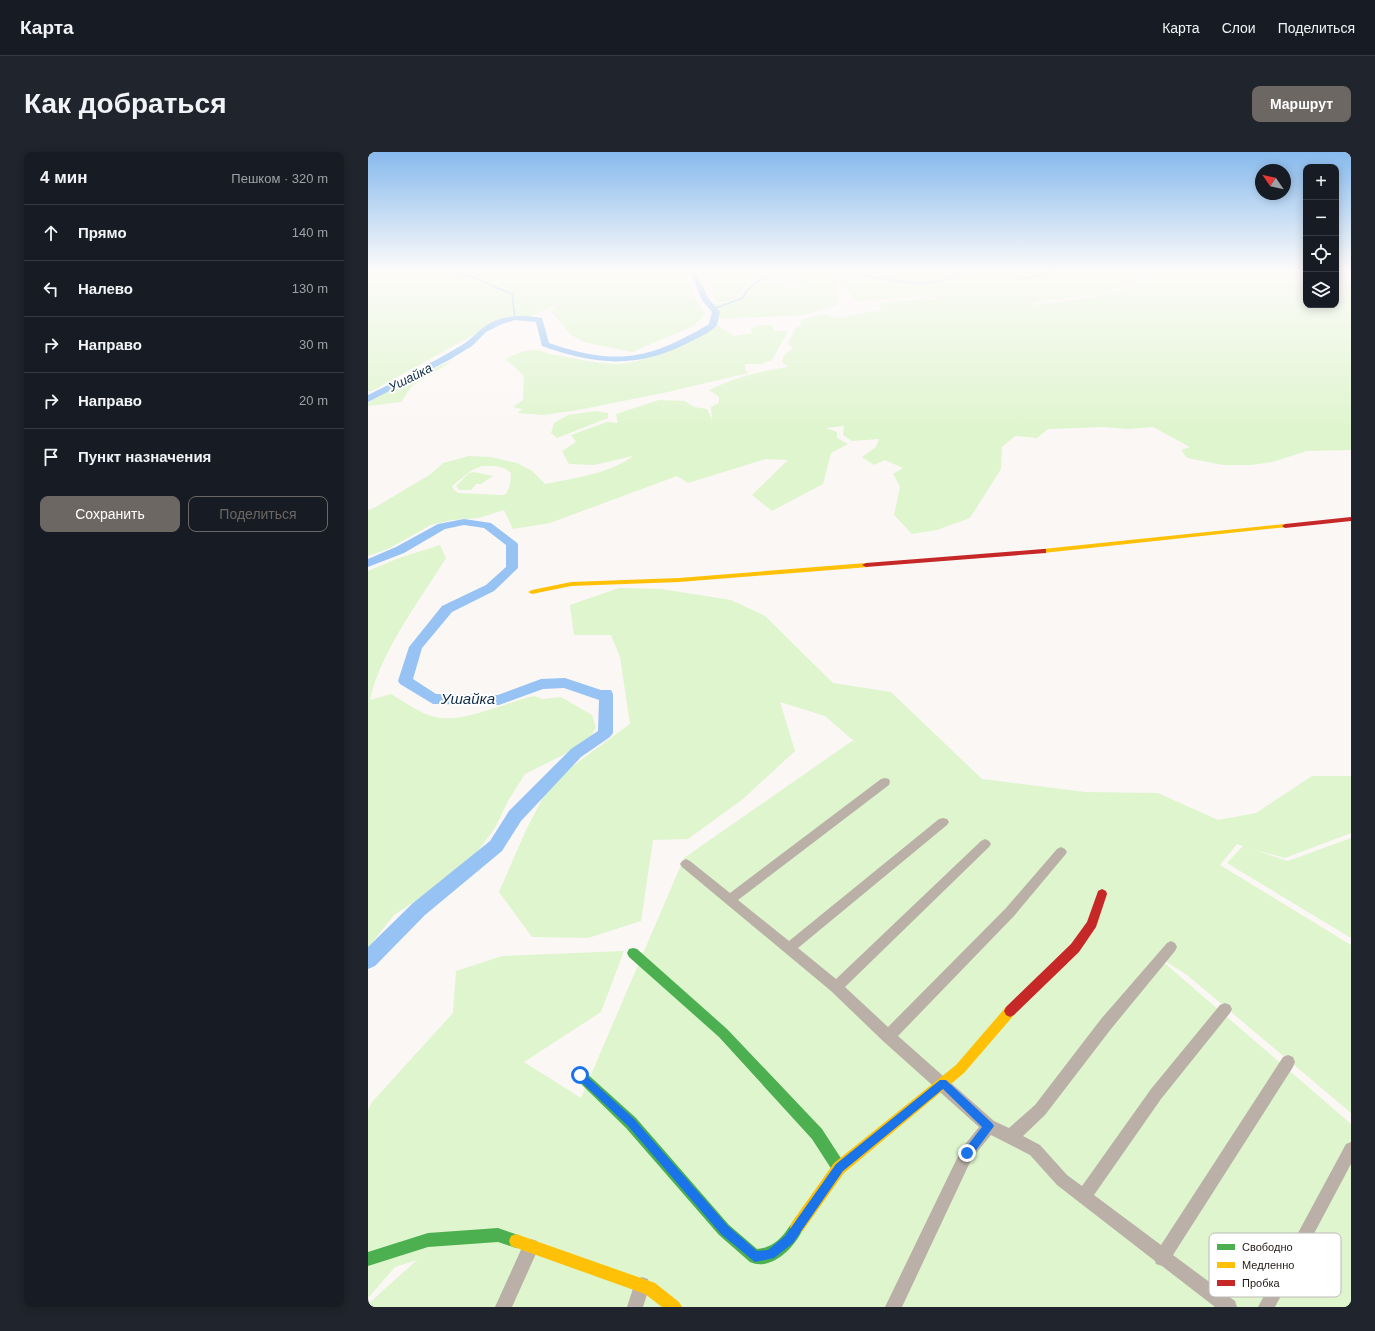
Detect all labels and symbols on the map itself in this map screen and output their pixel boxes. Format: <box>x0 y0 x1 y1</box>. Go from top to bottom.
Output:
north arrow <box>1255 164 1291 200</box>
water label: Ушайка <box>385 360 434 395</box>
water label: Ушайка <box>440 690 495 707</box>
route start <box>571 1066 589 1084</box>
route end <box>958 1144 976 1162</box>
legend <box>1209 1233 1341 1297</box>
text: Свободно <box>1242 1241 1293 1253</box>
text: Медленно <box>1242 1259 1294 1271</box>
text: Пробка <box>1242 1277 1280 1289</box>

